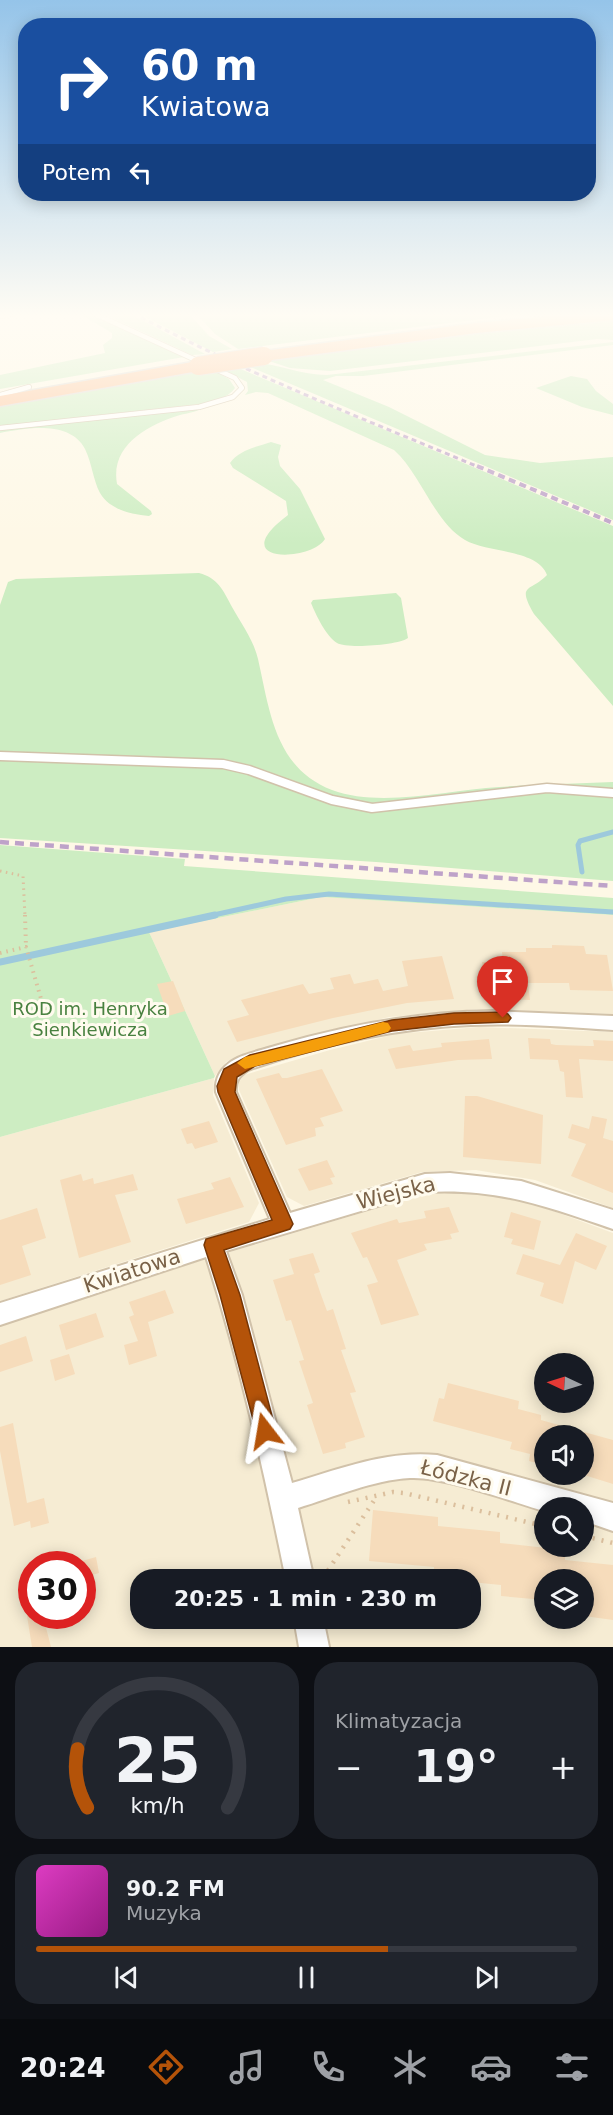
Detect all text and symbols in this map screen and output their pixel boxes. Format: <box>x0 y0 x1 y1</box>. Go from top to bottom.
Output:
text: 60 m <box>141 41 258 90</box>
icon: right <box>42 42 120 120</box>
text: Kwiatowa <box>141 91 271 122</box>
icon: left <box>124 156 157 189</box>
text: Potem <box>42 160 112 185</box>
pin <box>477 956 528 1018</box>
icon: arrive <box>486 965 519 998</box>
park label: ROD im. Henryka Sienkiewicza <box>12 998 168 1040</box>
street label: Wiejska <box>354 1172 438 1214</box>
street label: Kwiatowa <box>80 1244 184 1298</box>
north arrow <box>534 1353 594 1413</box>
map controls <box>534 1353 594 1629</box>
position arrow <box>233 1399 297 1463</box>
button: sound <box>534 1425 594 1485</box>
street label: Łódzka II <box>417 1455 514 1501</box>
button: search <box>534 1497 594 1557</box>
speed limit sign: 30 <box>18 1551 96 1629</box>
button: layers <box>534 1569 594 1629</box>
text: 20:25 · 1 min · 230 m <box>174 1586 437 1611</box>
text: Klimatyzacja <box>335 1709 462 1733</box>
text: 25 <box>114 1724 200 1797</box>
text: 19° <box>413 1740 499 1793</box>
text: − <box>335 1748 363 1787</box>
text: + <box>549 1748 577 1787</box>
text: km/h <box>130 1793 184 1818</box>
text: 90.2 FM <box>126 1876 225 1901</box>
text: Muzyka <box>126 1901 202 1925</box>
icon: previous <box>110 1961 143 1994</box>
icon: pause <box>290 1961 323 1994</box>
icon: next <box>470 1961 503 1994</box>
icon: directions <box>145 2046 187 2088</box>
icon: music <box>226 2046 268 2088</box>
icon: phone <box>307 2046 349 2088</box>
icon: climate <box>389 2046 431 2088</box>
icon: car <box>470 2046 512 2088</box>
icon: filters <box>551 2046 593 2088</box>
text: 20:24 <box>20 2052 106 2083</box>

